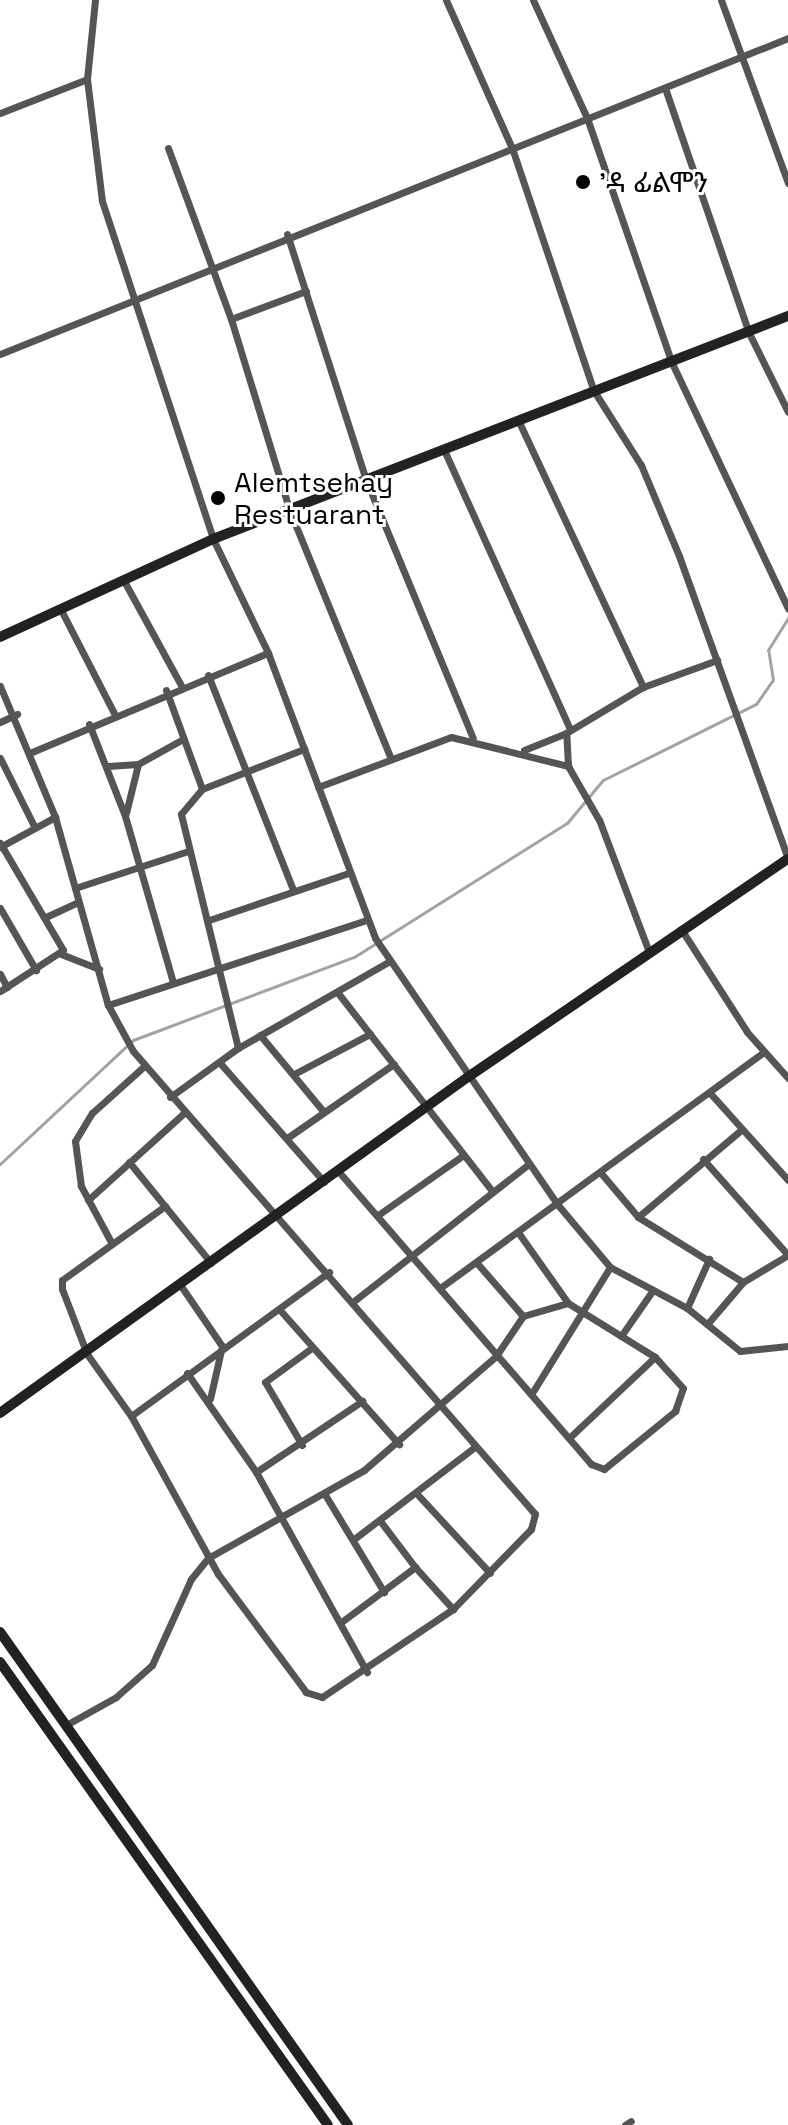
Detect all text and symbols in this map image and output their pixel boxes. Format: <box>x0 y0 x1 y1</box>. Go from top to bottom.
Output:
place label: 'ዳ ፊልሞን <box>599 165 708 199</box>
marker: 'ዳ ፊልሞን <box>574 173 592 191</box>
place label: Alemtsehay Restuarant <box>234 465 393 531</box>
marker: Alemtsehay Restuarant <box>209 489 227 507</box>

